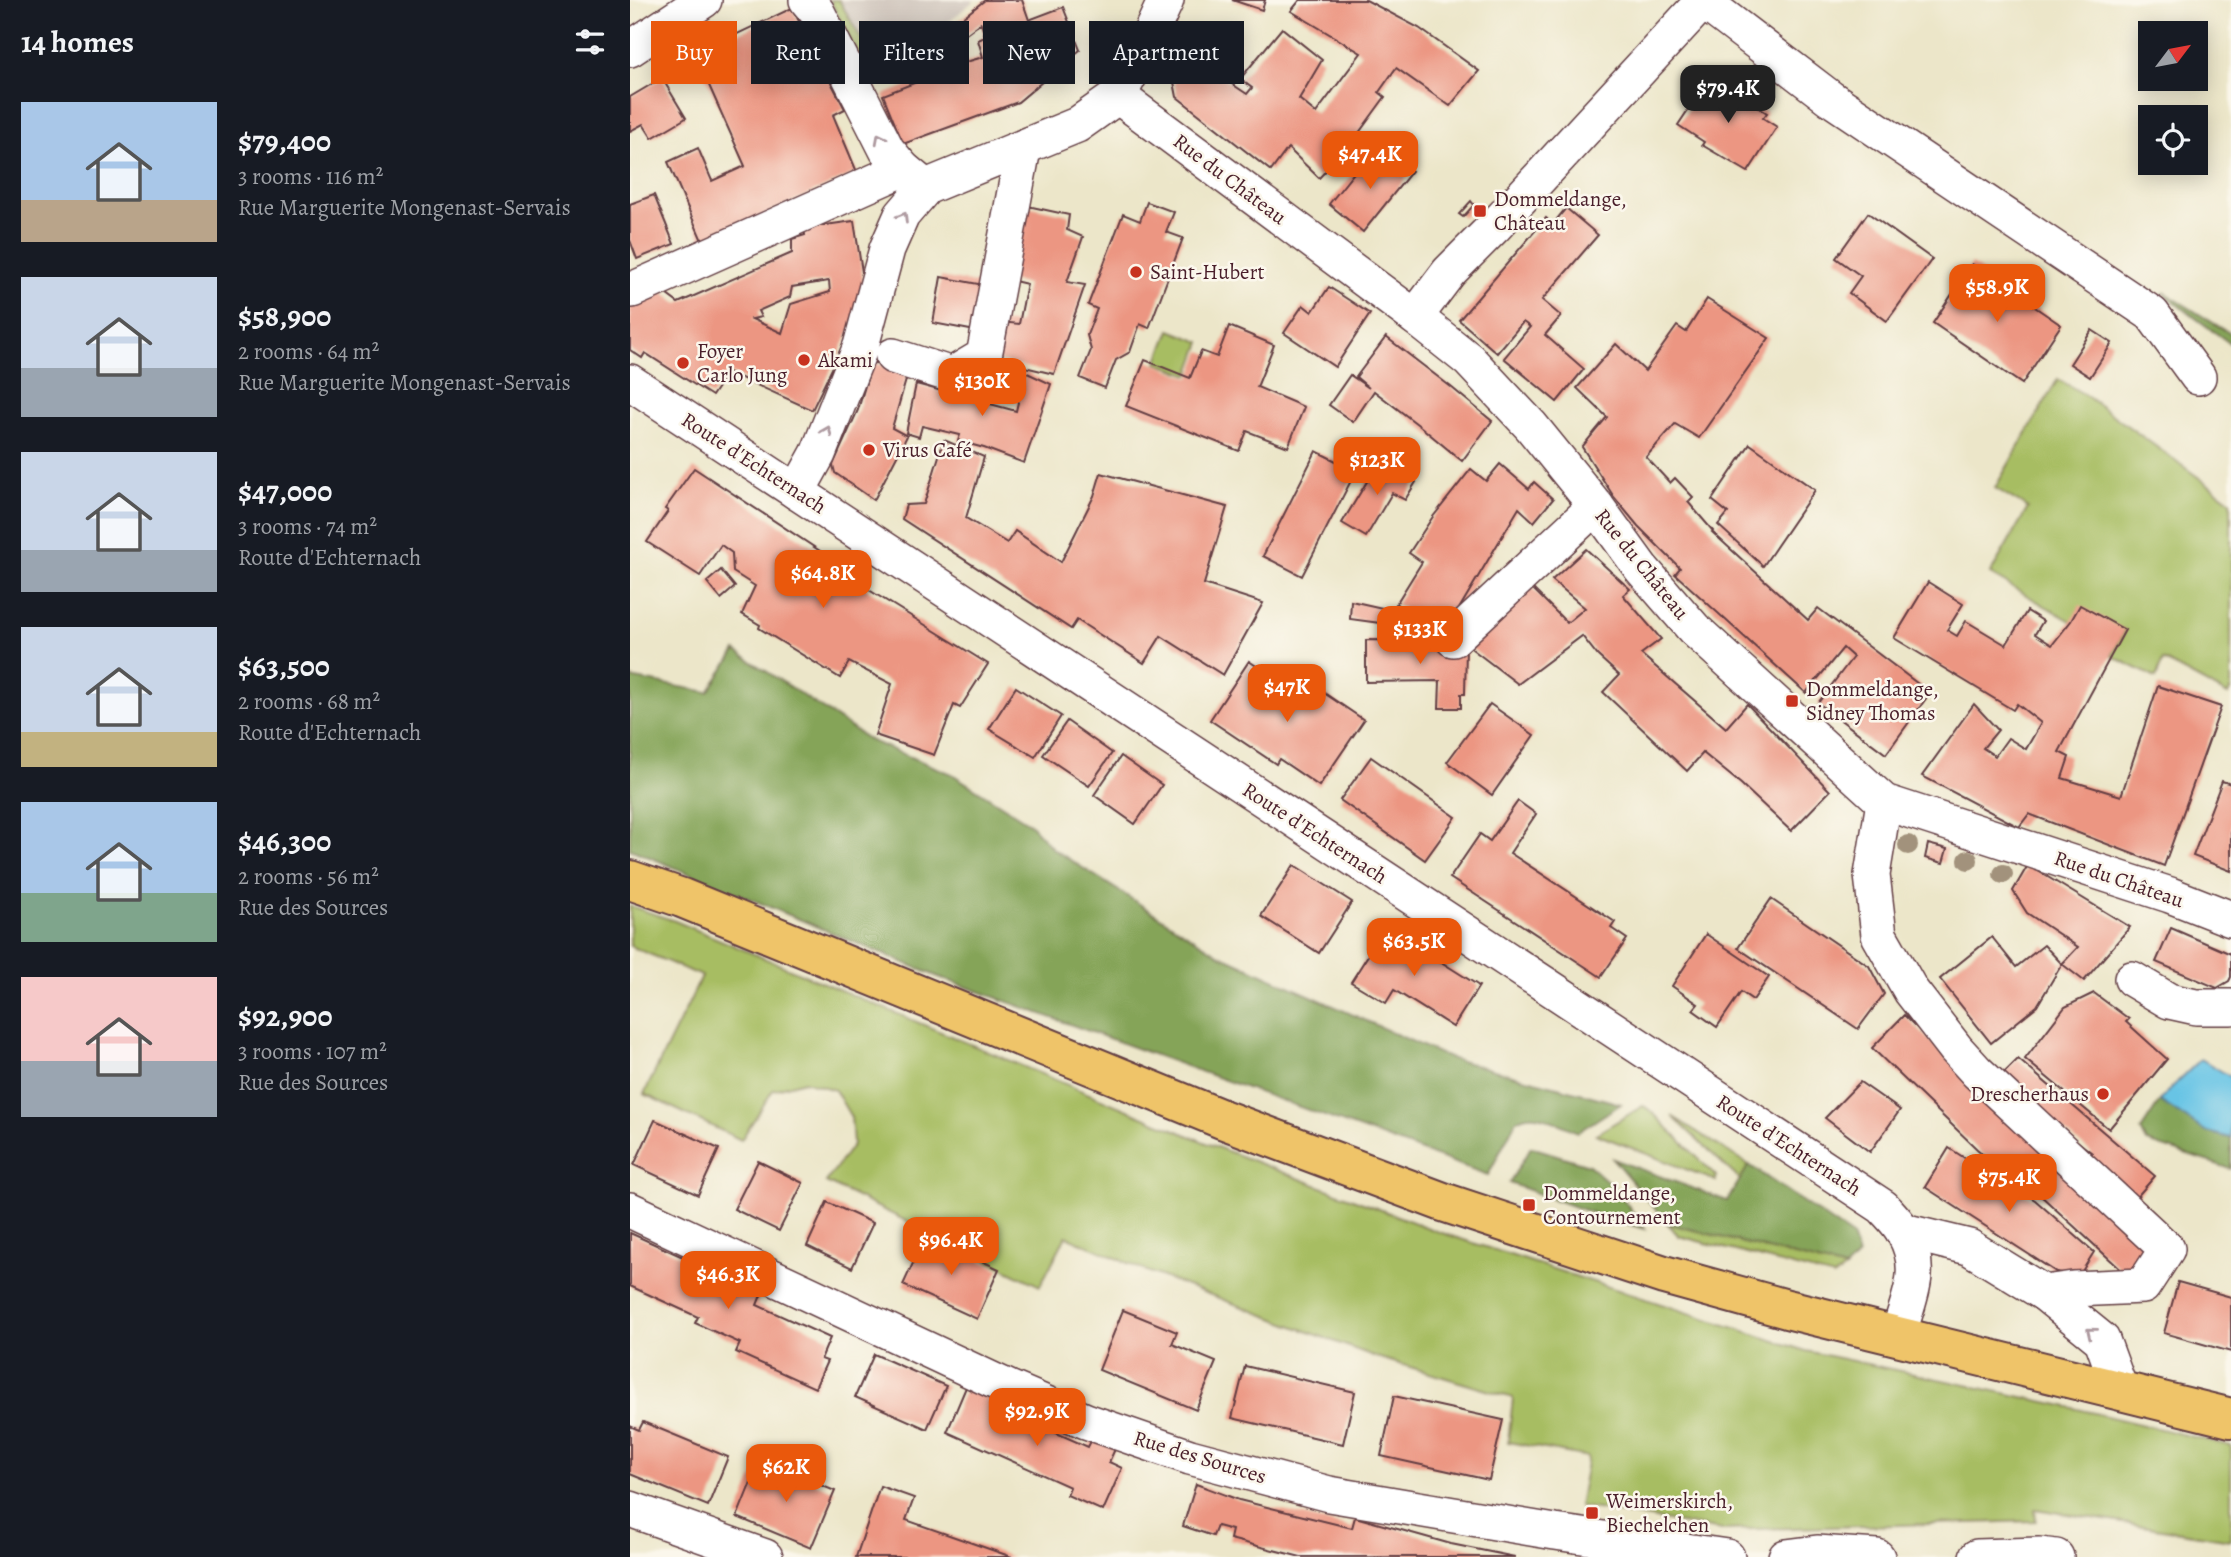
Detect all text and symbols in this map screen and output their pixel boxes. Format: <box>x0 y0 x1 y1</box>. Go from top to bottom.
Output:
chip: Buy <box>651 21 737 84</box>
chip: Rent <box>751 21 845 84</box>
chip: Filters <box>859 21 969 84</box>
chip: New <box>983 21 1075 84</box>
chip: Apartment <box>1089 21 1244 84</box>
north arrow <box>2138 21 2208 91</box>
map controls <box>2138 21 2208 175</box>
text: 14 homes <box>21 22 134 62</box>
icon: filters <box>571 23 609 61</box>
pin: $79.4K <box>1671 66 1785 125</box>
text: $79.4K <box>1696 72 1760 103</box>
button: locate <box>2138 105 2208 175</box>
text: $79,400 <box>238 121 331 161</box>
street label: Rue du Château <box>1167 127 1293 231</box>
icon: home <box>77 130 161 214</box>
pin: $47.4K <box>1313 132 1427 191</box>
one-way arrow <box>875 133 889 145</box>
text: $47.4K <box>1338 138 1402 169</box>
text: 3 rooms · 116 m² <box>238 161 383 192</box>
place label: Dommeldange, Château <box>1494 185 1627 237</box>
text: Rue Marguerite Mongenast-Servais <box>238 192 571 223</box>
marker: Dommeldange, Château <box>1472 203 1488 219</box>
one-way arrow <box>895 212 908 225</box>
place label: Saint-Hubert <box>1150 258 1265 286</box>
marker: Saint-Hubert <box>1128 264 1144 280</box>
pin: $58.9K <box>1940 264 2054 324</box>
text: $58.9K <box>1965 271 2029 302</box>
text: $58,900 <box>238 296 331 336</box>
icon: home <box>77 305 161 389</box>
text: 2 rooms · 64 m² <box>238 336 379 367</box>
place label: Foyer Carlo Jung <box>697 337 788 389</box>
place label: Akami <box>817 346 873 374</box>
marker: Akami <box>796 352 812 368</box>
marker: Foyer Carlo Jung <box>675 355 691 371</box>
pin: $130K <box>933 358 1031 418</box>
text: $130K <box>954 365 1010 396</box>
text: Rue Marguerite Mongenast-Servais <box>238 367 571 398</box>
street label: Route d'Echternach <box>676 406 832 520</box>
one-way arrow <box>819 425 833 437</box>
place label: Virus Café <box>882 436 972 464</box>
pin: $123K <box>1328 438 1426 497</box>
marker: Virus Café <box>861 442 877 458</box>
text: $123K <box>1349 444 1405 475</box>
text: $47,000 <box>238 471 332 511</box>
icon: home <box>77 480 161 564</box>
street label: Rue du Château <box>1588 503 1696 626</box>
text: 3 rooms · 74 m² <box>238 511 377 542</box>
text: Route d'Echternach <box>238 542 421 573</box>
pin: $64.8K <box>766 550 880 610</box>
text: $64.8K <box>791 557 855 588</box>
pin: $133K <box>1371 606 1469 666</box>
text: $133K <box>1393 613 1447 644</box>
text: $63,500 <box>238 646 330 686</box>
icon: home <box>77 655 161 739</box>
pin: $47K <box>1246 664 1328 724</box>
text: $47K <box>1264 671 1310 702</box>
place label: Dommeldange, Sidney Thomas <box>1806 675 1939 727</box>
text: 2 rooms · 68 m² <box>238 686 380 717</box>
marker: Dommeldange, Sidney Thomas <box>1784 693 1800 709</box>
text: Route d'Echternach <box>238 717 421 748</box>
street label: Route d'Echternach <box>1237 776 1393 890</box>
text: $46,300 <box>238 821 331 861</box>
icon: home <box>77 830 161 914</box>
street label: Rue du Château <box>2050 844 2188 915</box>
text: 2 rooms · 56 m² <box>238 861 379 892</box>
text: Rue des Sources <box>238 892 388 923</box>
pin: $63.5K <box>1357 918 1471 978</box>
text: $63.5K <box>1383 925 1445 956</box>
text: $92,900 <box>238 996 333 1036</box>
icon: home <box>77 1005 161 1089</box>
text: 3 rooms · 107 m² <box>238 1036 387 1067</box>
text: Rue des Sources <box>238 1067 388 1098</box>
place label: Drescherhaus <box>1970 1080 2089 1108</box>
marker: Drescherhaus <box>2095 1086 2111 1102</box>
street label: Route d'Echternach <box>1711 1088 1867 1202</box>
pin: $75.4K <box>1952 1154 2066 1214</box>
text: $75.4K <box>1978 1161 2040 1192</box>
place label: Dommeldange, Contournement <box>1543 1179 1681 1231</box>
marker: Dommeldange, Contournement <box>1521 1197 1537 1213</box>
pin: $96.4K <box>894 1218 1008 1277</box>
text: $96.4K <box>919 1224 983 1255</box>
pin: $46.3K <box>671 1252 785 1311</box>
text: $46.3K <box>696 1258 760 1289</box>
one-way arrow <box>2087 1328 2100 1340</box>
pin: $92.9K <box>980 1388 1094 1448</box>
text: $92.9K <box>1005 1395 1069 1426</box>
street label: Rue des Sources <box>1130 1424 1270 1490</box>
pin: $62K <box>745 1444 827 1504</box>
text: $62K <box>762 1451 810 1482</box>
place label: Weimerskirch, Biechelchen <box>1605 1487 1733 1539</box>
marker: Weimerskirch, Biechelchen <box>1584 1505 1600 1521</box>

